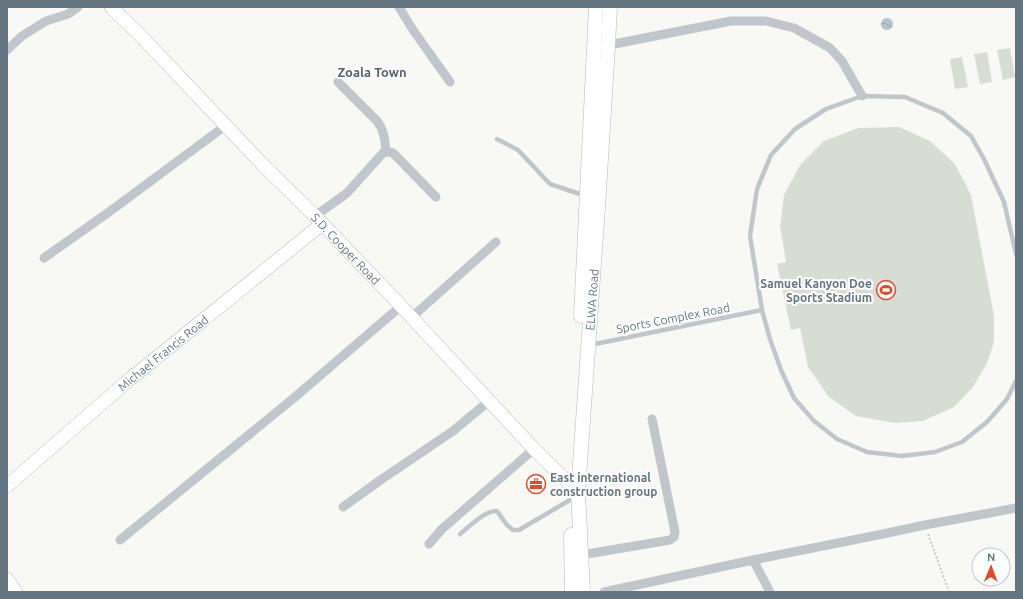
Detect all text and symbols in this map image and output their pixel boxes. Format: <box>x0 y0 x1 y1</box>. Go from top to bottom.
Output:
district label: Zoala Town <box>337 65 407 79</box>
street label: S.D. Cooper Road <box>309 210 383 287</box>
street label: ELWA Road <box>583 268 600 331</box>
place label: Samuel Kanyon Doe Sports Stadium <box>760 277 872 304</box>
sports icon: Samuel Kanyon Doe Sports Stadium <box>875 279 897 301</box>
street label: Sports Complex Road <box>615 301 731 335</box>
street label: Michael Francis Road <box>115 312 210 393</box>
place label: East international construction group <box>550 471 658 498</box>
office icon: East international construction group <box>525 473 547 495</box>
north arrow <box>971 547 1011 587</box>
text: N <box>987 551 995 563</box>

